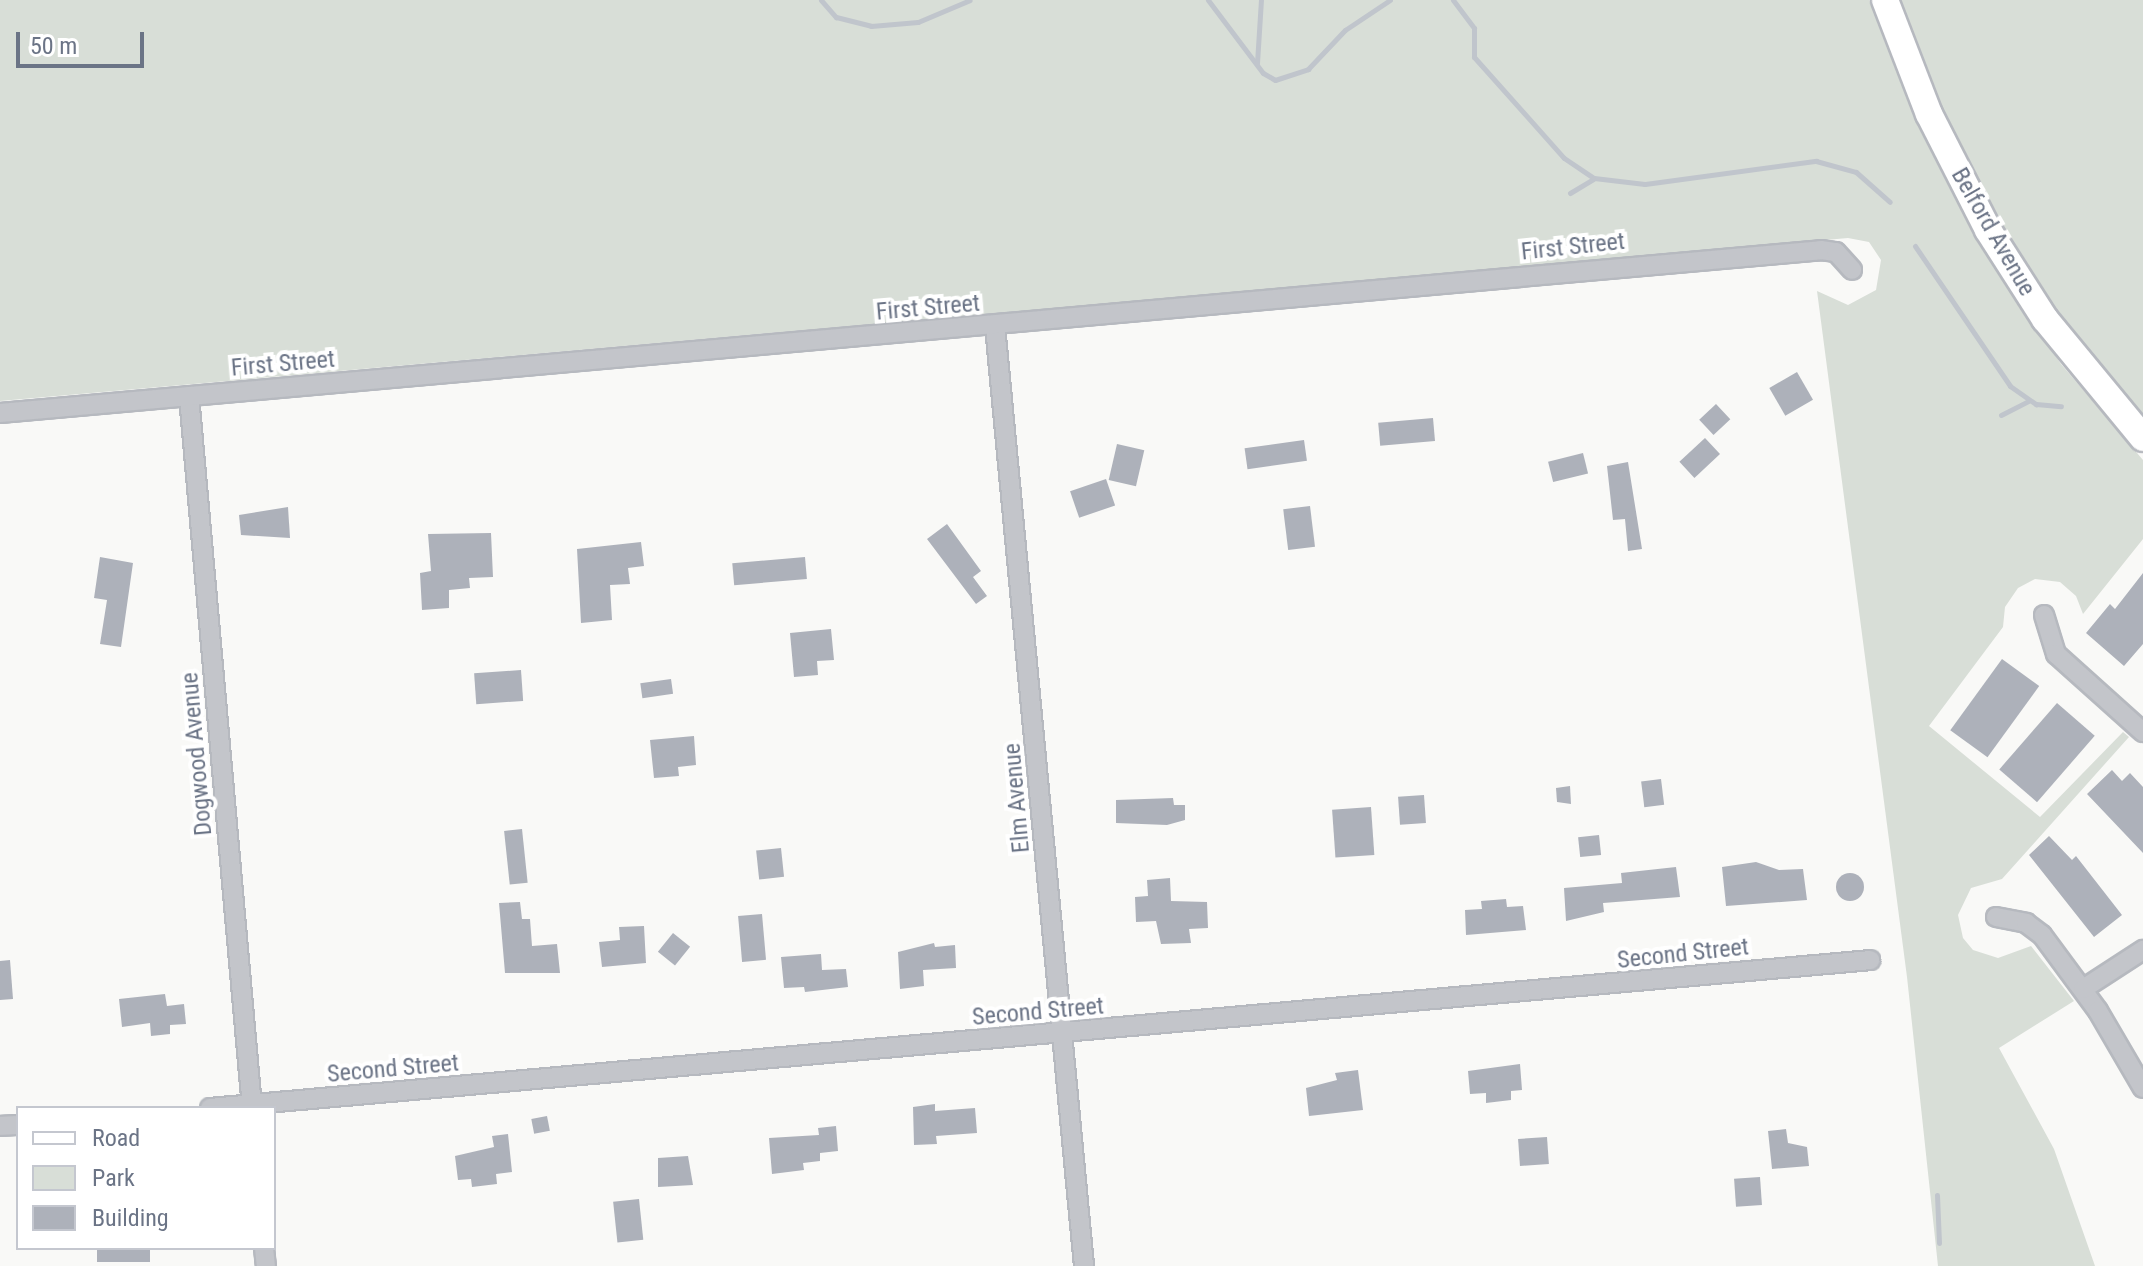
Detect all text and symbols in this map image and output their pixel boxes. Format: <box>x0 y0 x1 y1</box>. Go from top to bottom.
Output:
scale bar <box>20 16 148 66</box>
text: 50 m <box>30 32 77 60</box>
street label: Belford Avenue <box>1945 163 2041 301</box>
street label: First Street <box>1520 227 1626 267</box>
street label: First Street <box>875 289 981 327</box>
street label: First Street <box>230 345 336 383</box>
street label: Dogwood Avenue <box>176 671 218 837</box>
street label: Elm Avenue <box>998 742 1036 854</box>
street label: Second Street <box>1616 933 1750 975</box>
street label: Second Street <box>971 992 1105 1032</box>
street label: Second Street <box>326 1049 460 1089</box>
legend <box>16 1106 276 1250</box>
text: Road <box>92 1124 140 1152</box>
text: Park <box>92 1164 135 1192</box>
text: Building <box>92 1204 169 1232</box>

